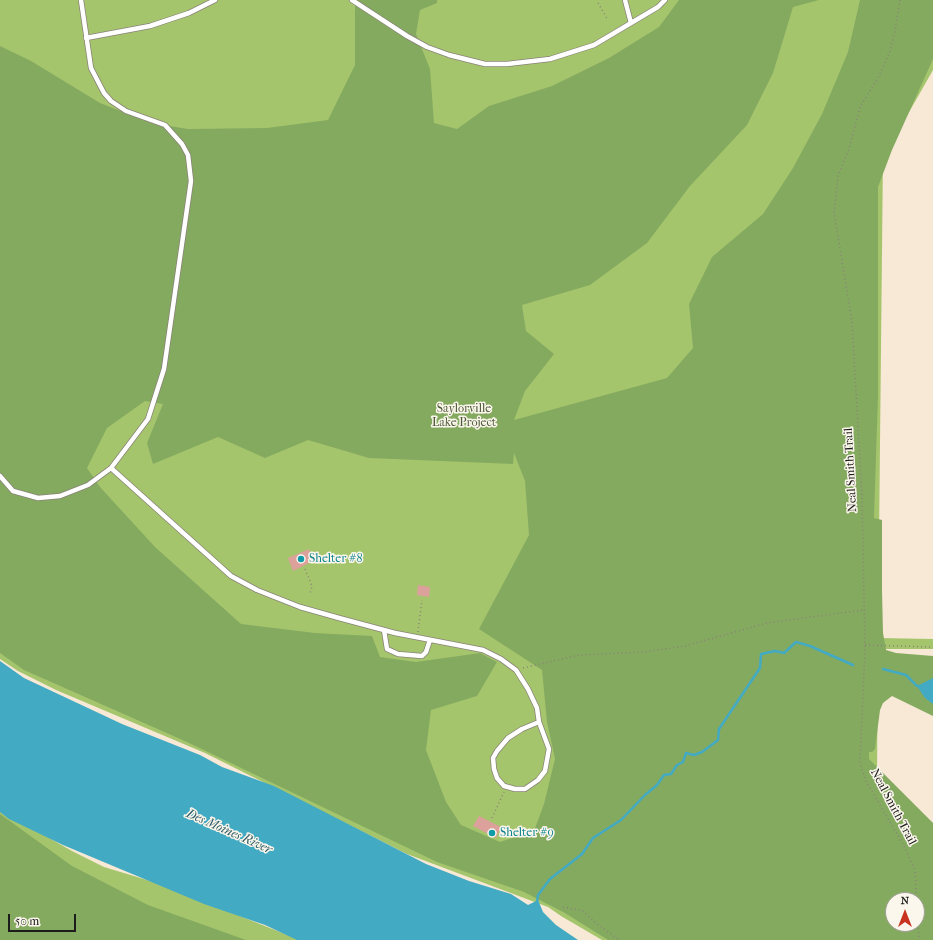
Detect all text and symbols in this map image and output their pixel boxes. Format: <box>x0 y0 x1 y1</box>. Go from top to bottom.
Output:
park label: Saylorville Lake Project <box>432 402 496 430</box>
street label: Neal Smith Trail <box>842 428 860 512</box>
place label: Shelter #8 <box>309 552 362 566</box>
marker: Shelter #8 <box>296 554 306 564</box>
street label: Neal Smith Trail <box>867 766 919 848</box>
water label: Des Moines River <box>184 806 274 858</box>
place label: Shelter #9 <box>500 826 554 840</box>
marker: Shelter #9 <box>487 828 497 838</box>
north arrow <box>885 892 925 932</box>
text: N <box>901 894 909 907</box>
scale bar <box>10 906 78 932</box>
text: 50 m <box>15 914 39 928</box>

